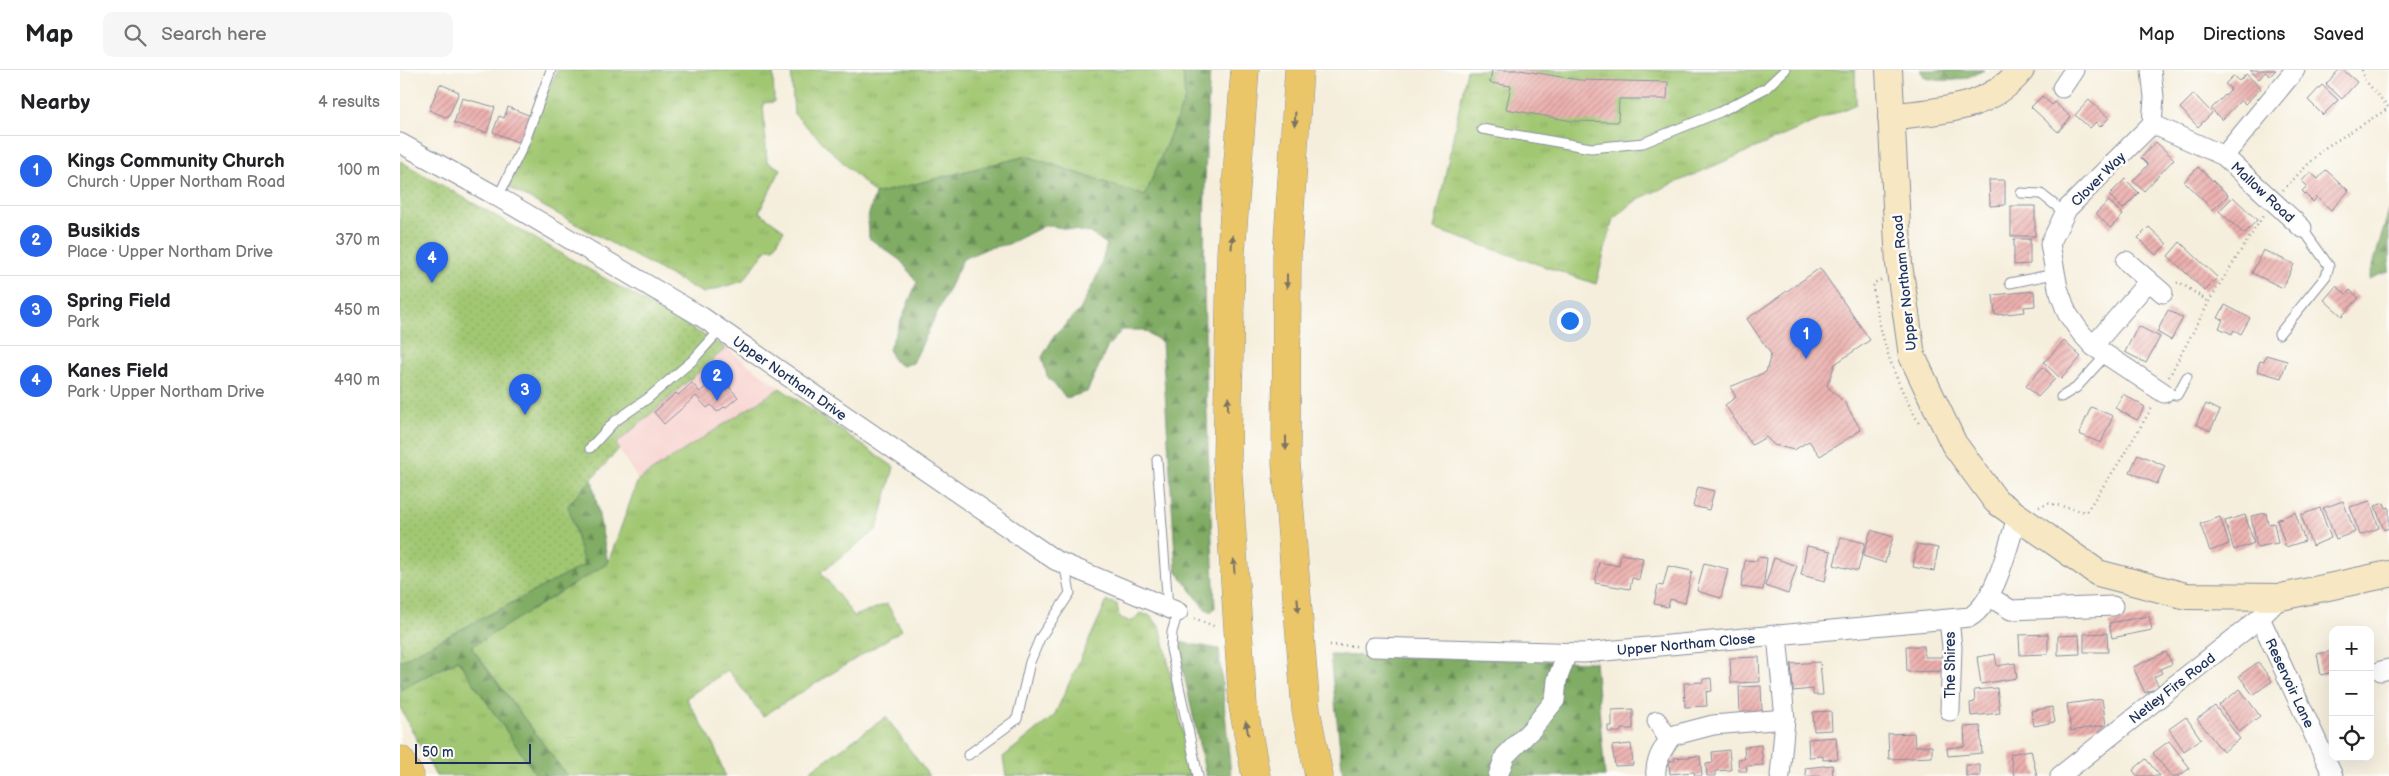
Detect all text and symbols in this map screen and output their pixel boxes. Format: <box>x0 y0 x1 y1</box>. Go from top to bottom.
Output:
search box <box>103 12 453 57</box>
text: Map <box>25 20 73 49</box>
icon: search <box>121 21 149 49</box>
text: Search here <box>161 23 267 46</box>
text: Map <box>2139 24 2175 45</box>
text: Directions <box>2203 24 2285 45</box>
text: Saved <box>2313 24 2364 45</box>
text: Nearby <box>20 90 90 115</box>
text: 4 results <box>318 93 380 112</box>
one-way arrow <box>1291 111 1299 127</box>
street label: Clover Way <box>2068 148 2130 210</box>
text: Kings Community Church <box>67 150 285 173</box>
street label: Mallow Road <box>2227 159 2298 226</box>
text: 1 <box>33 161 39 180</box>
text: 100 m <box>337 161 380 180</box>
text: Church · Upper Northam Road <box>67 173 285 192</box>
street label: Upper Northam Road <box>1889 214 1920 352</box>
text: Busikids <box>67 220 140 243</box>
text: 2 <box>31 231 41 250</box>
text: 370 m <box>335 231 380 250</box>
one-way arrow <box>1228 233 1236 249</box>
pin: 4 <box>416 242 448 283</box>
text: Place · Upper Northam Drive <box>67 243 273 262</box>
one-way arrow <box>1283 273 1291 289</box>
text: Spring Field <box>67 290 170 313</box>
text: 3 <box>31 301 41 320</box>
text: 450 m <box>334 301 380 320</box>
your location <box>1557 308 1583 334</box>
text: Park <box>67 313 99 332</box>
pin: 1 <box>1790 318 1822 359</box>
street label: Upper Northam Drive <box>729 333 850 424</box>
text: Kanes Field <box>67 360 168 383</box>
pin: 2 <box>701 360 733 401</box>
text: 4 <box>31 371 41 390</box>
text: 490 m <box>334 371 380 390</box>
pin: 3 <box>509 374 541 415</box>
text: Park · Upper Northam Drive <box>67 383 264 402</box>
one-way arrow <box>1224 396 1232 412</box>
one-way arrow <box>1282 436 1290 452</box>
one-way arrow <box>1230 558 1238 574</box>
one-way arrow <box>1294 598 1302 614</box>
map controls <box>2329 626 2374 761</box>
button: + <box>2329 626 2374 671</box>
street label: Upper Northam Close <box>1616 630 1756 659</box>
street label: The Shires <box>1942 631 1959 699</box>
street label: Reservoir Lane <box>2261 636 2318 731</box>
street label: Netley Firs Road <box>2126 649 2219 727</box>
button: − <box>2329 671 2374 716</box>
button: locate <box>2329 716 2374 761</box>
one-way arrow <box>1243 720 1251 736</box>
scale bar <box>415 741 531 764</box>
text: 50 m <box>422 744 454 761</box>

